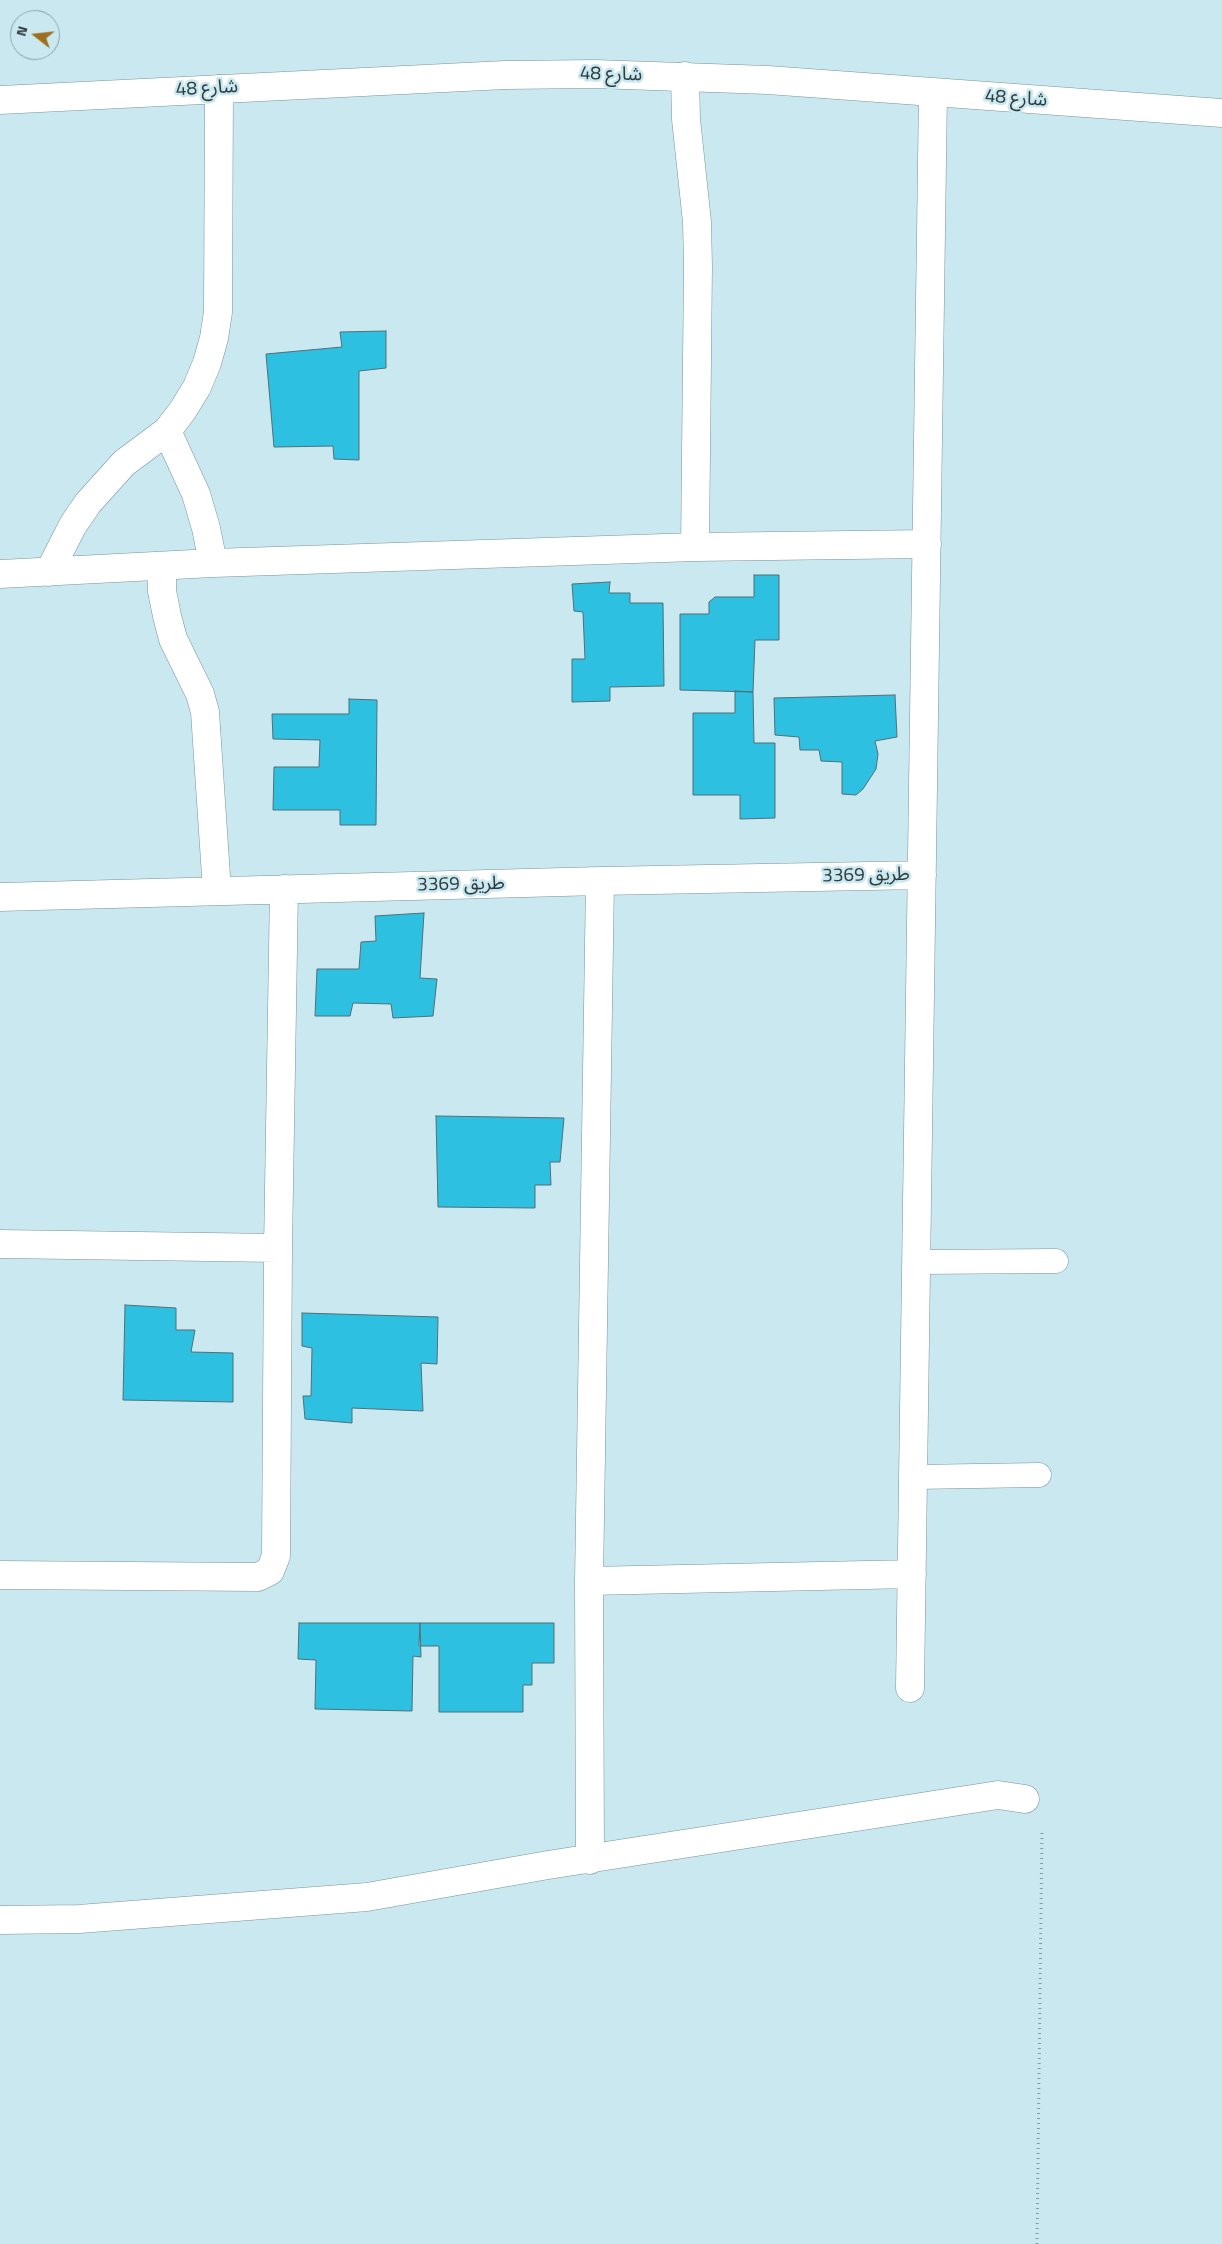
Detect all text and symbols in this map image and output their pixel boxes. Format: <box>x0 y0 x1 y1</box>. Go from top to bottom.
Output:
north arrow <box>10 10 60 60</box>
text: N <box>10 23 32 39</box>
street label: شارع 48 <box>580 63 642 87</box>
street label: شارع 48 <box>175 76 239 102</box>
street label: شارع 48 <box>984 85 1048 113</box>
street label: طريق 3369 <box>822 864 910 888</box>
street label: طريق 3369 <box>417 873 505 897</box>

